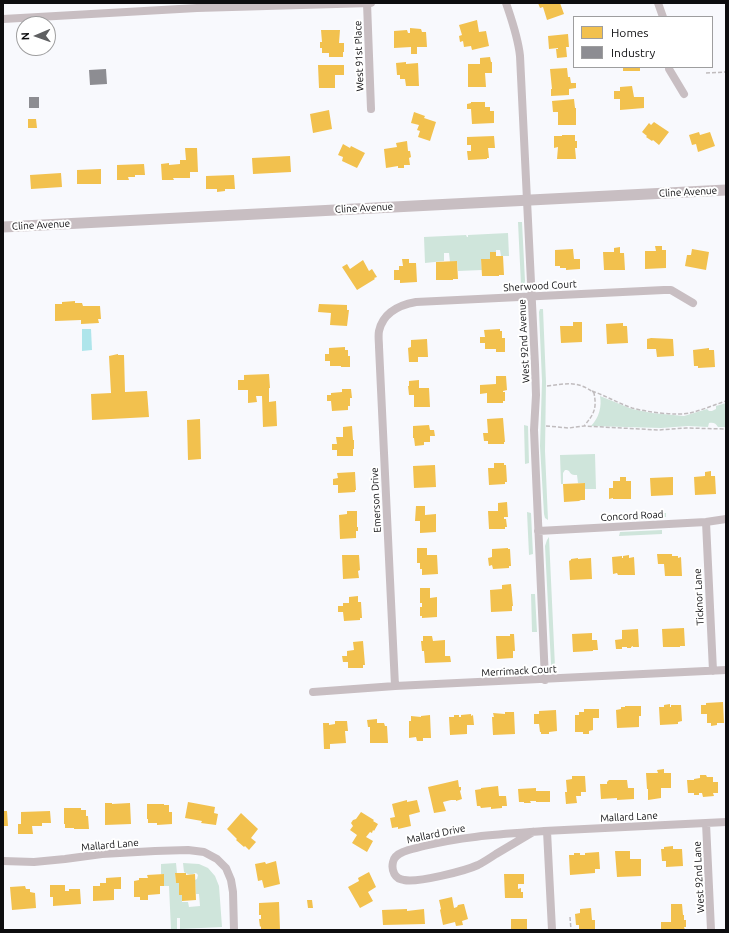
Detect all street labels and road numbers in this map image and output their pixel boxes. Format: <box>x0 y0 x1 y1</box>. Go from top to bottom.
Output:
street label: West 91st Place <box>352 20 366 92</box>
street label: Cline Avenue <box>659 184 717 200</box>
street label: Cline Avenue <box>335 200 393 216</box>
street label: Cline Avenue <box>12 217 70 233</box>
street label: Sherwood Court <box>503 278 577 294</box>
street label: West 92nd Avenue <box>516 299 532 383</box>
street label: Emerson Drive <box>368 467 384 533</box>
street label: Concord Road <box>600 508 664 524</box>
street label: Ticknor Lane <box>692 568 706 626</box>
street label: Merrimack Court <box>481 663 557 679</box>
street label: Mallard Lane <box>600 810 658 824</box>
street label: Mallard Drive <box>406 822 466 846</box>
street label: Mallard Lane <box>81 837 139 853</box>
street label: West 92nd Lane <box>691 841 707 913</box>

